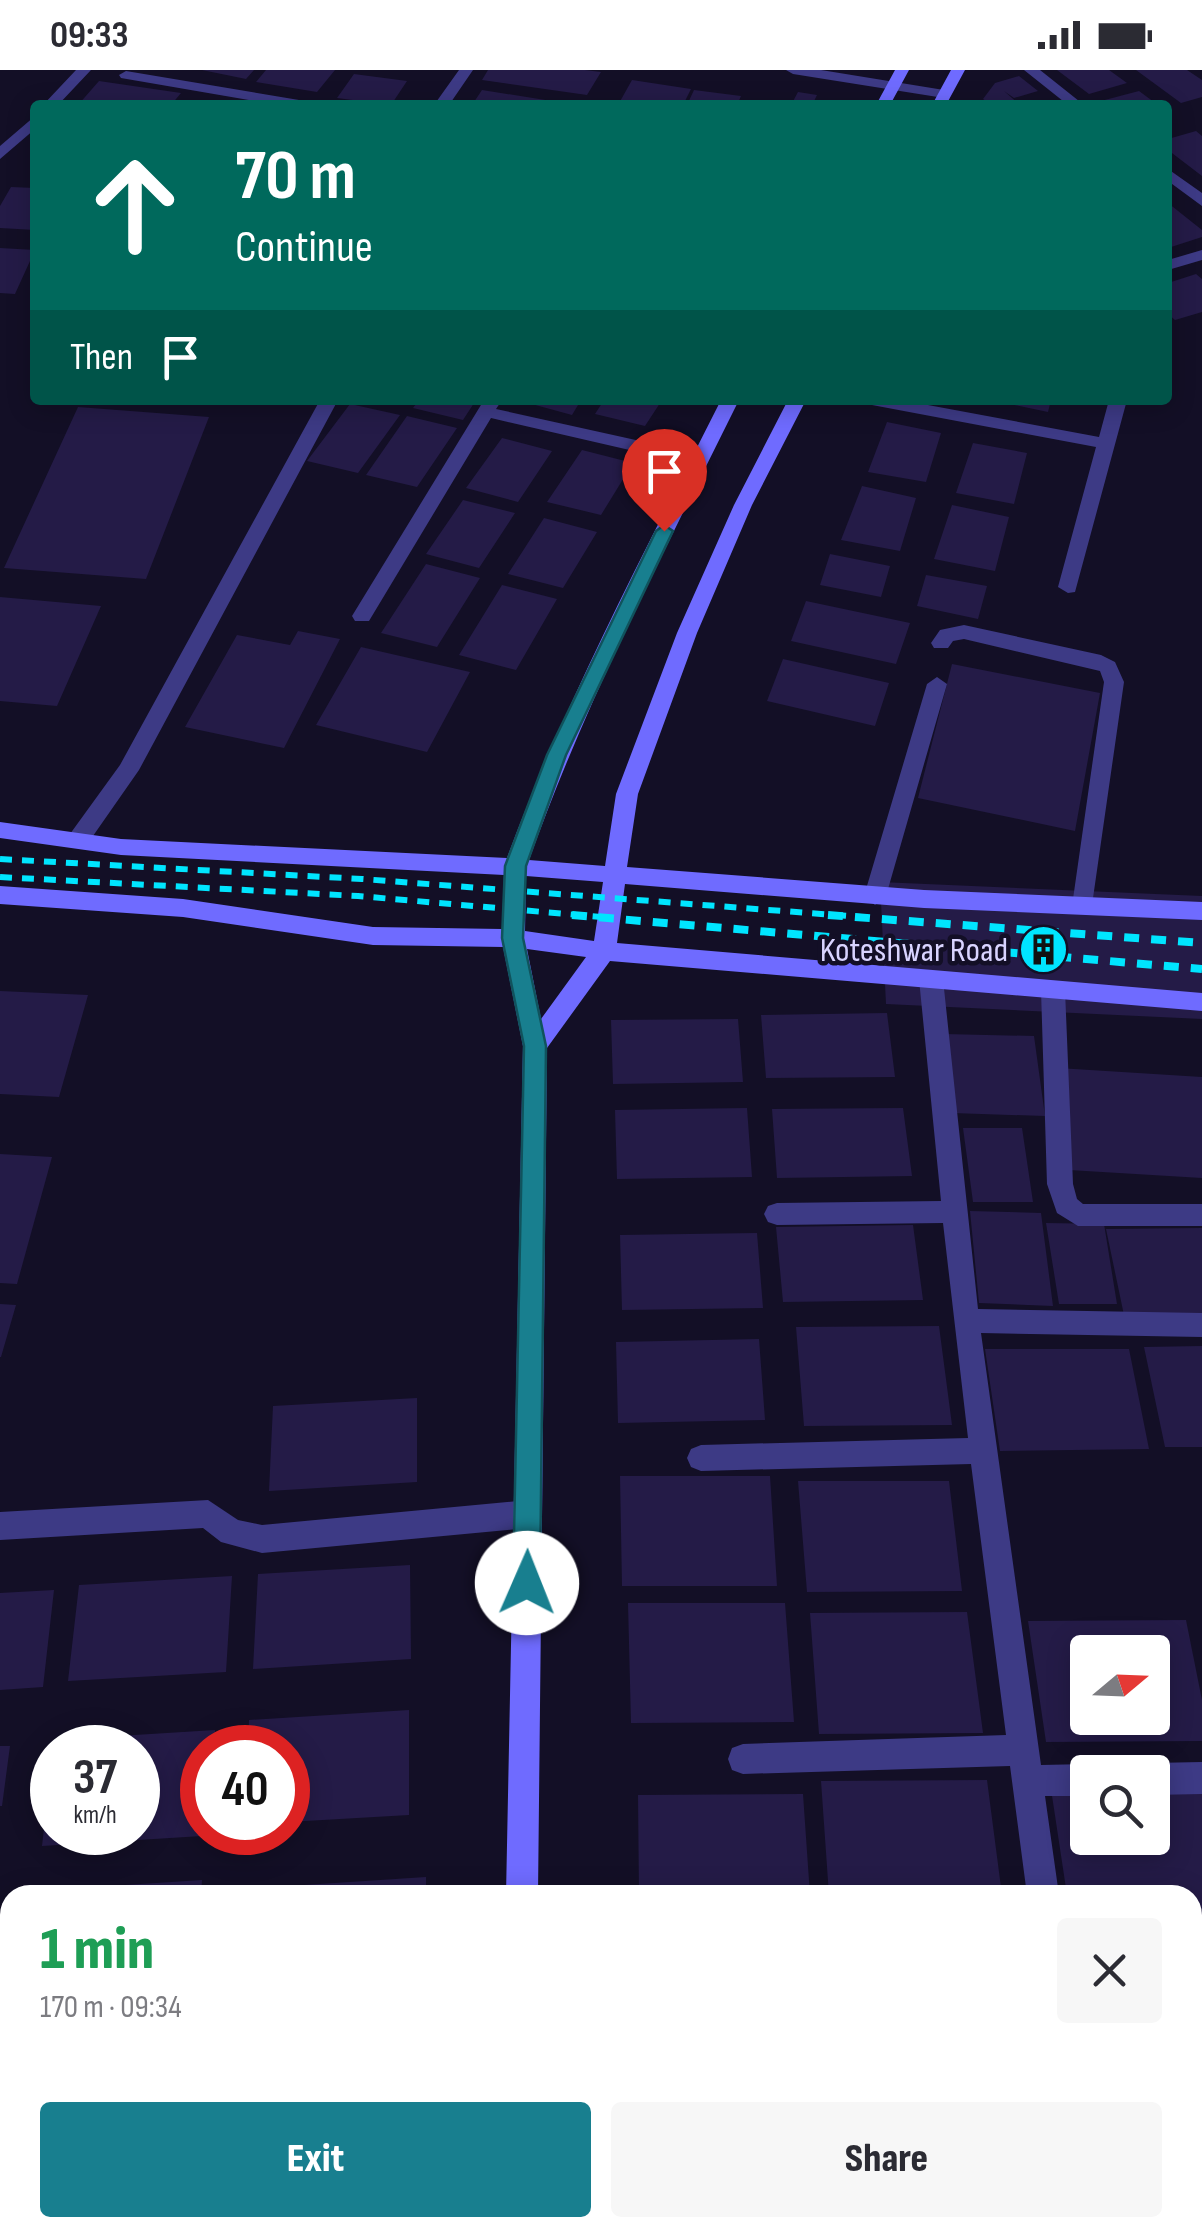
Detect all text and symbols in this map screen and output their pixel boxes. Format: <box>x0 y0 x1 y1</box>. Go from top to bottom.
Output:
text: 09:33 <box>50 13 129 58</box>
text: 70 m <box>235 135 356 219</box>
icon: ahead <box>70 140 200 270</box>
text: Continue <box>235 220 373 275</box>
icon: arrive <box>153 330 208 385</box>
text: Then <box>70 335 133 380</box>
pin <box>622 429 707 532</box>
icon: arrive <box>637 444 692 499</box>
building icon: Koteshwar Road <box>1017 924 1069 976</box>
place label: Koteshwar Road <box>820 929 1008 972</box>
position arrow <box>475 1531 579 1635</box>
north arrow <box>1070 1635 1170 1735</box>
map controls <box>1070 1635 1170 1855</box>
speed limit sign: 40 <box>180 1725 310 1855</box>
text: 37 <box>73 1748 117 1808</box>
button: search <box>1070 1755 1170 1855</box>
text: km/h <box>73 1800 117 1831</box>
text: 1 min <box>40 1914 154 1986</box>
button: close <box>1057 1918 1162 2023</box>
text: 170 m · 09:34 <box>40 1988 182 2027</box>
button: Exit <box>40 2102 591 2217</box>
button: Share <box>611 2102 1162 2217</box>

